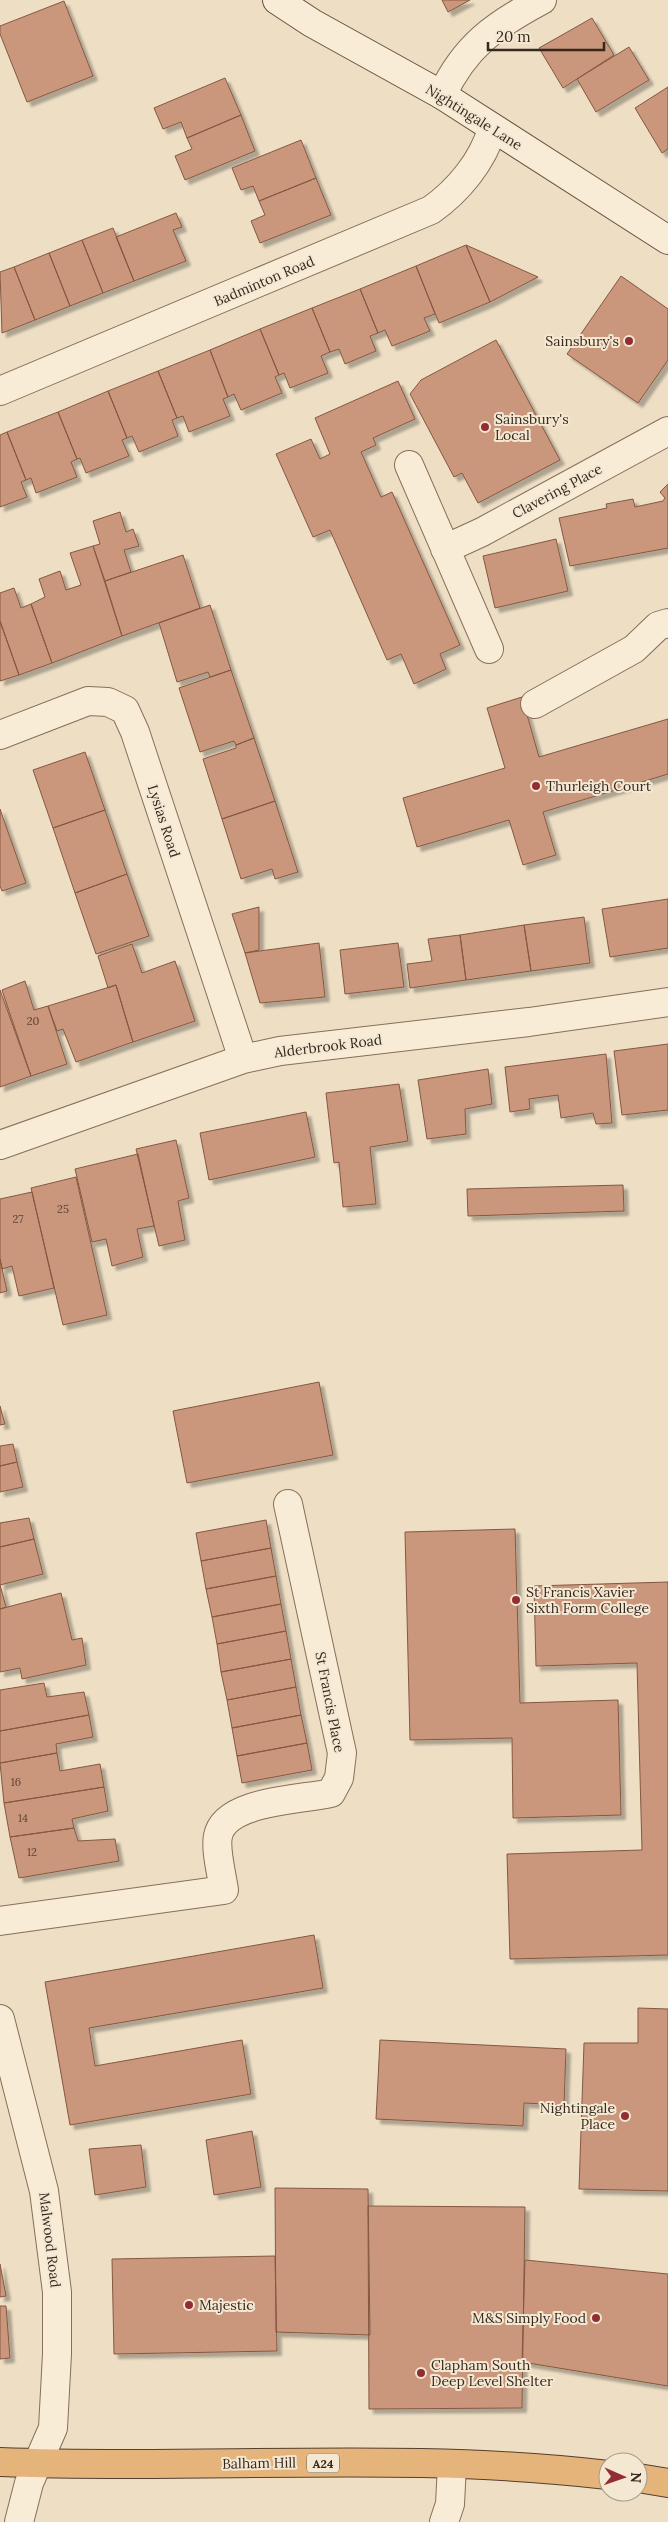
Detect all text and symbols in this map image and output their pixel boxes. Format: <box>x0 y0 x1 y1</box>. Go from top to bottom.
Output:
scale bar <box>488 20 604 52</box>
text: 20 m <box>496 27 531 46</box>
street label: Nightingale Lane <box>422 80 526 154</box>
street label: Badminton Road <box>211 252 317 310</box>
place label: Sainsbury's <box>545 332 619 350</box>
marker: Sainsbury's <box>623 335 635 347</box>
place label: Sainsbury's Local <box>495 410 569 444</box>
marker: Sainsbury's Local <box>479 421 491 433</box>
street label: Clavering Place <box>509 459 606 522</box>
place label: Thurleigh Court <box>546 777 652 795</box>
marker: Thurleigh Court <box>530 780 542 792</box>
street label: Lysias Road <box>144 782 184 860</box>
house number: 20 <box>27 1014 40 1028</box>
street label: Alderbrook Road <box>272 1030 383 1062</box>
house number: 25 <box>57 1202 69 1216</box>
house number: 27 <box>13 1212 23 1226</box>
place label: St Francis Xavier Sixth Form College <box>526 1583 649 1617</box>
marker: St Francis Xavier Sixth Form College <box>510 1594 522 1606</box>
street label: St Francis Place <box>311 1650 349 1754</box>
house number: 16 <box>11 1775 21 1789</box>
house number: 14 <box>18 1811 28 1825</box>
house number: 12 <box>27 1845 37 1859</box>
place label: Nightingale Place <box>540 2099 615 2133</box>
marker: Nightingale Place <box>619 2110 631 2122</box>
street label: Malwood Road <box>35 2191 65 2289</box>
place label: Majestic <box>199 2296 254 2314</box>
marker: Majestic <box>183 2299 195 2311</box>
place label: M&S Simply Food <box>472 2309 586 2327</box>
marker: M&S Simply Food <box>590 2312 602 2324</box>
place label: Clapham South Deep Level Shelter <box>431 2356 553 2390</box>
marker: Clapham South Deep Level Shelter <box>415 2367 427 2379</box>
north arrow <box>598 2452 648 2502</box>
street label: Balham Hill <box>222 2453 296 2473</box>
road number: A24 <box>307 2454 339 2472</box>
text: N <box>627 2472 645 2483</box>

